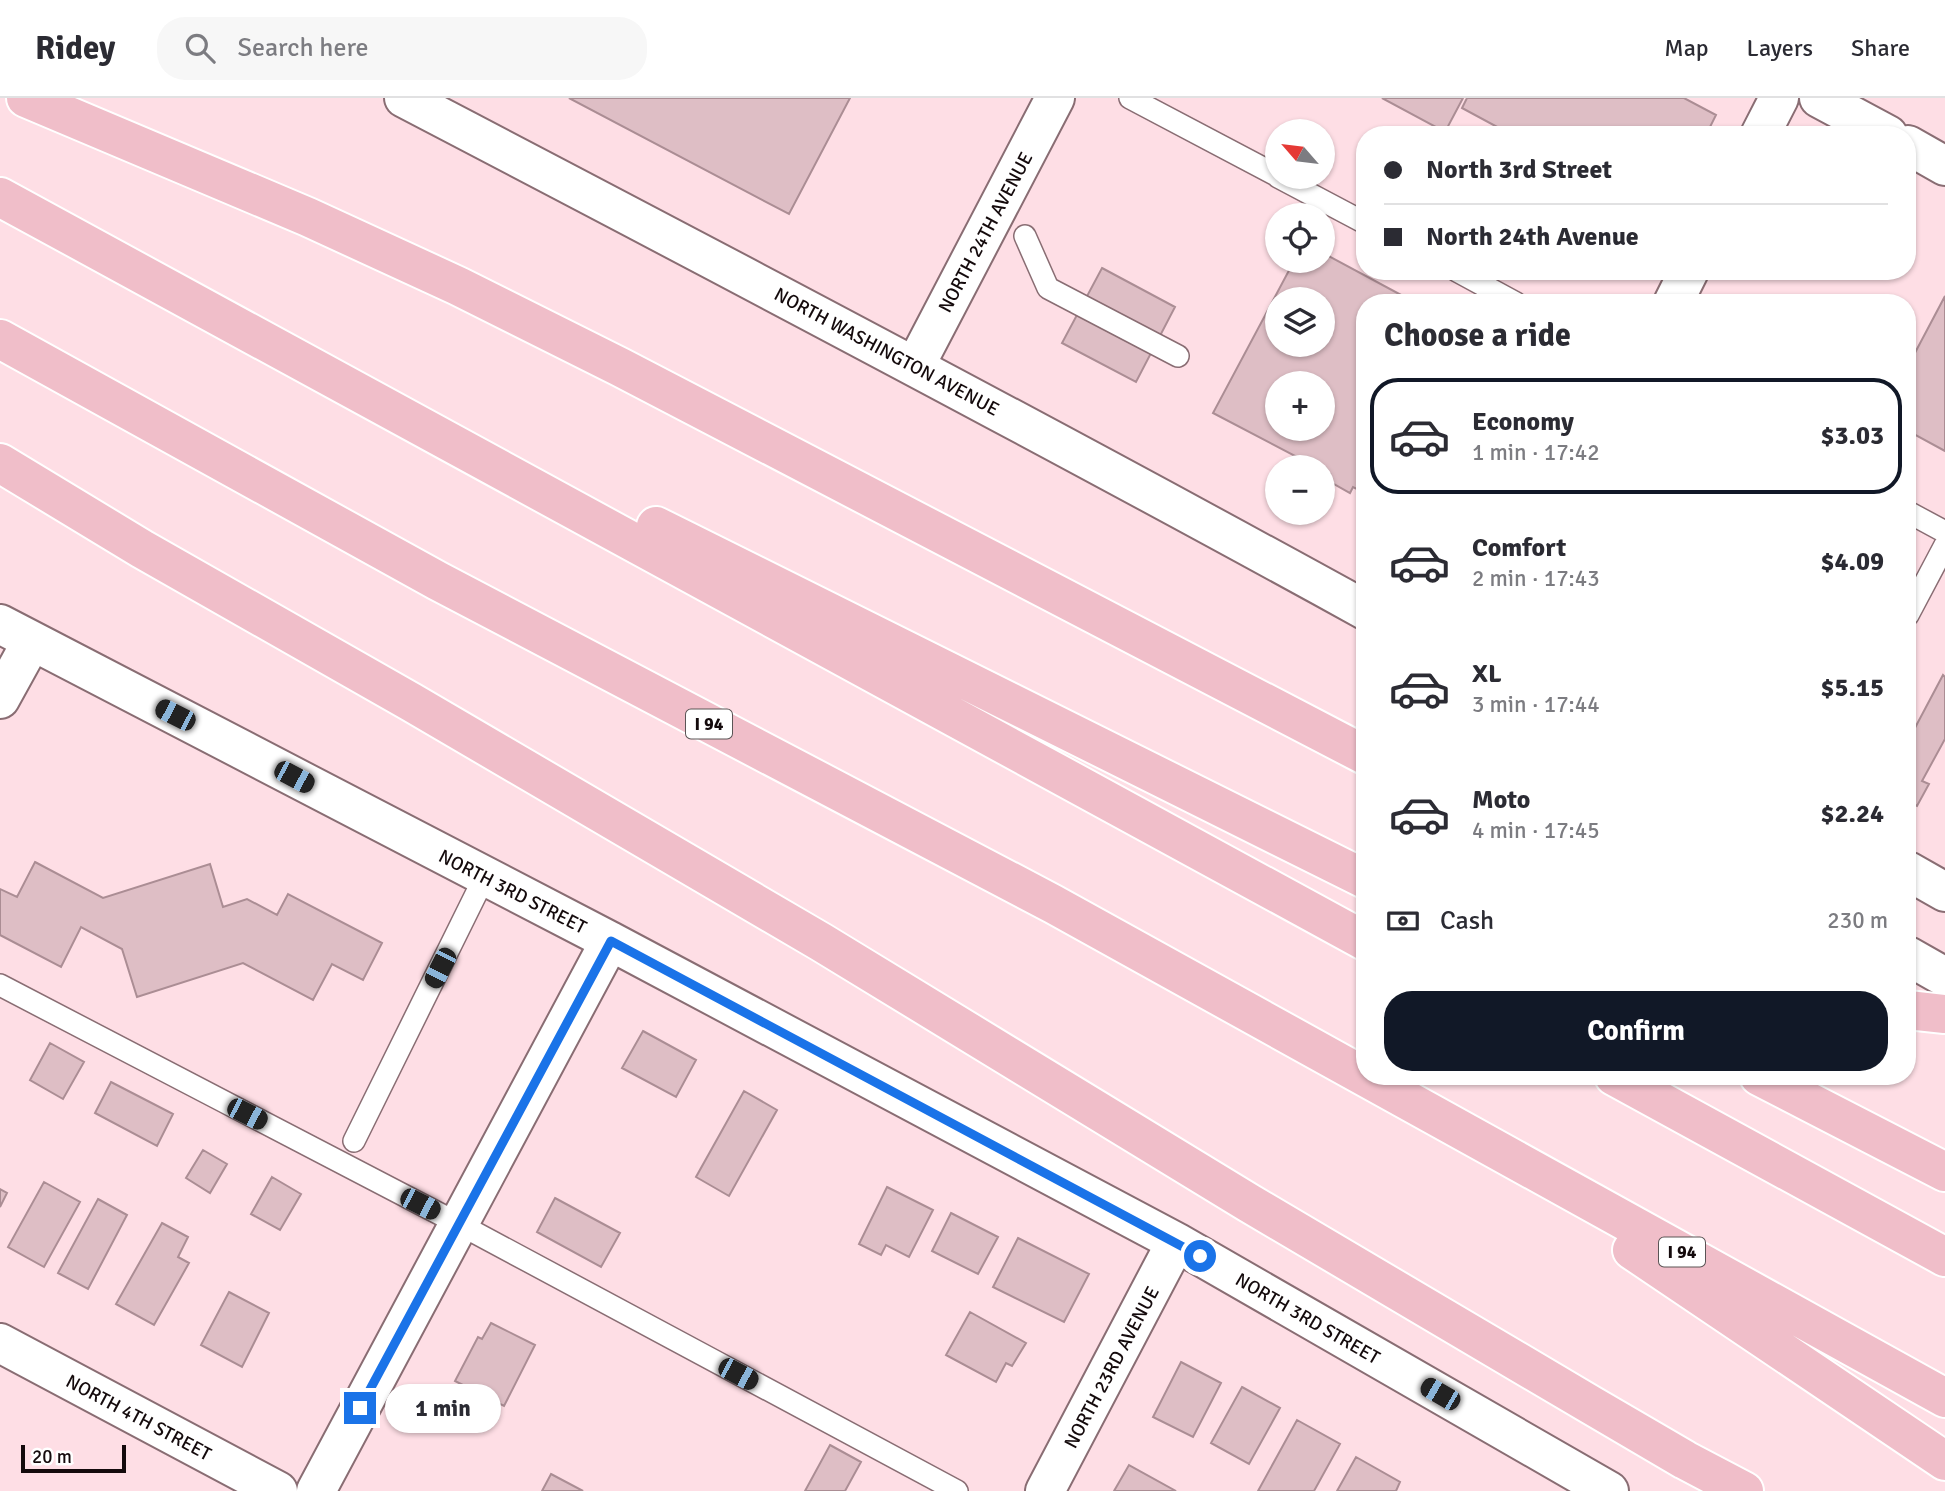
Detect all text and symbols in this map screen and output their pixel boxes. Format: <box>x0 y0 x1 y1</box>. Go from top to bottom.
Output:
search box <box>157 17 647 80</box>
text: Ridey <box>35 28 115 69</box>
icon: search <box>181 29 219 67</box>
text: Search here <box>237 32 369 64</box>
text: Map <box>1664 33 1709 63</box>
text: Layers <box>1747 33 1813 63</box>
text: Share <box>1851 33 1910 63</box>
north arrow <box>1265 119 1335 189</box>
map controls <box>1265 119 1335 525</box>
street label: NORTH 24TH AVENUE <box>933 148 1038 317</box>
text: North 3rd Street <box>1426 154 1612 186</box>
button: locate <box>1265 203 1335 273</box>
text: North 24th Avenue <box>1426 221 1639 253</box>
street label: NORTH WASHINGTON AVENUE <box>770 282 1003 421</box>
button: layers <box>1265 287 1335 357</box>
text: Choose a ride <box>1384 316 1571 355</box>
button: + <box>1265 371 1335 441</box>
icon: car <box>1388 405 1451 468</box>
text: Economy <box>1472 406 1574 438</box>
text: $3.03 <box>1820 420 1884 452</box>
text: 1 min · 17:42 <box>1472 438 1600 467</box>
button: − <box>1265 455 1335 525</box>
icon: car <box>1388 531 1451 594</box>
text: Comfort <box>1472 532 1566 564</box>
text: $4.09 <box>1820 546 1884 578</box>
text: 2 min · 17:43 <box>1472 564 1600 593</box>
icon: car <box>1388 657 1451 720</box>
text: XL <box>1472 658 1502 690</box>
text: $5.15 <box>1820 672 1884 704</box>
text: 3 min · 17:44 <box>1472 690 1600 719</box>
car <box>152 696 199 734</box>
road number: I 94 <box>686 710 732 738</box>
car <box>271 758 318 796</box>
icon: car <box>1388 783 1451 846</box>
text: Moto <box>1472 784 1530 816</box>
text: $2.24 <box>1820 798 1884 830</box>
text: 4 min · 17:45 <box>1472 816 1600 845</box>
street label: NORTH 3RD STREET <box>435 844 591 940</box>
icon: cash <box>1384 902 1422 940</box>
text: Cash <box>1440 905 1494 937</box>
text: 230 m <box>1827 906 1888 935</box>
car <box>422 945 459 991</box>
button: Confirm <box>1384 991 1888 1071</box>
car <box>224 1095 271 1133</box>
car <box>397 1185 444 1223</box>
road number: I 94 <box>1659 1238 1705 1266</box>
route start <box>1184 1240 1216 1272</box>
street label: NORTH 3RD STREET <box>1231 1268 1385 1370</box>
street label: NORTH 23RD AVENUE <box>1059 1282 1165 1453</box>
car <box>715 1355 762 1393</box>
street label: NORTH 4TH STREET <box>62 1369 216 1467</box>
car <box>1417 1374 1464 1414</box>
callout: 1 min <box>384 1384 500 1432</box>
route end <box>344 1392 376 1424</box>
text: 1 min <box>415 1394 471 1423</box>
scale bar <box>21 1442 126 1474</box>
text: 20 m <box>32 1445 72 1469</box>

